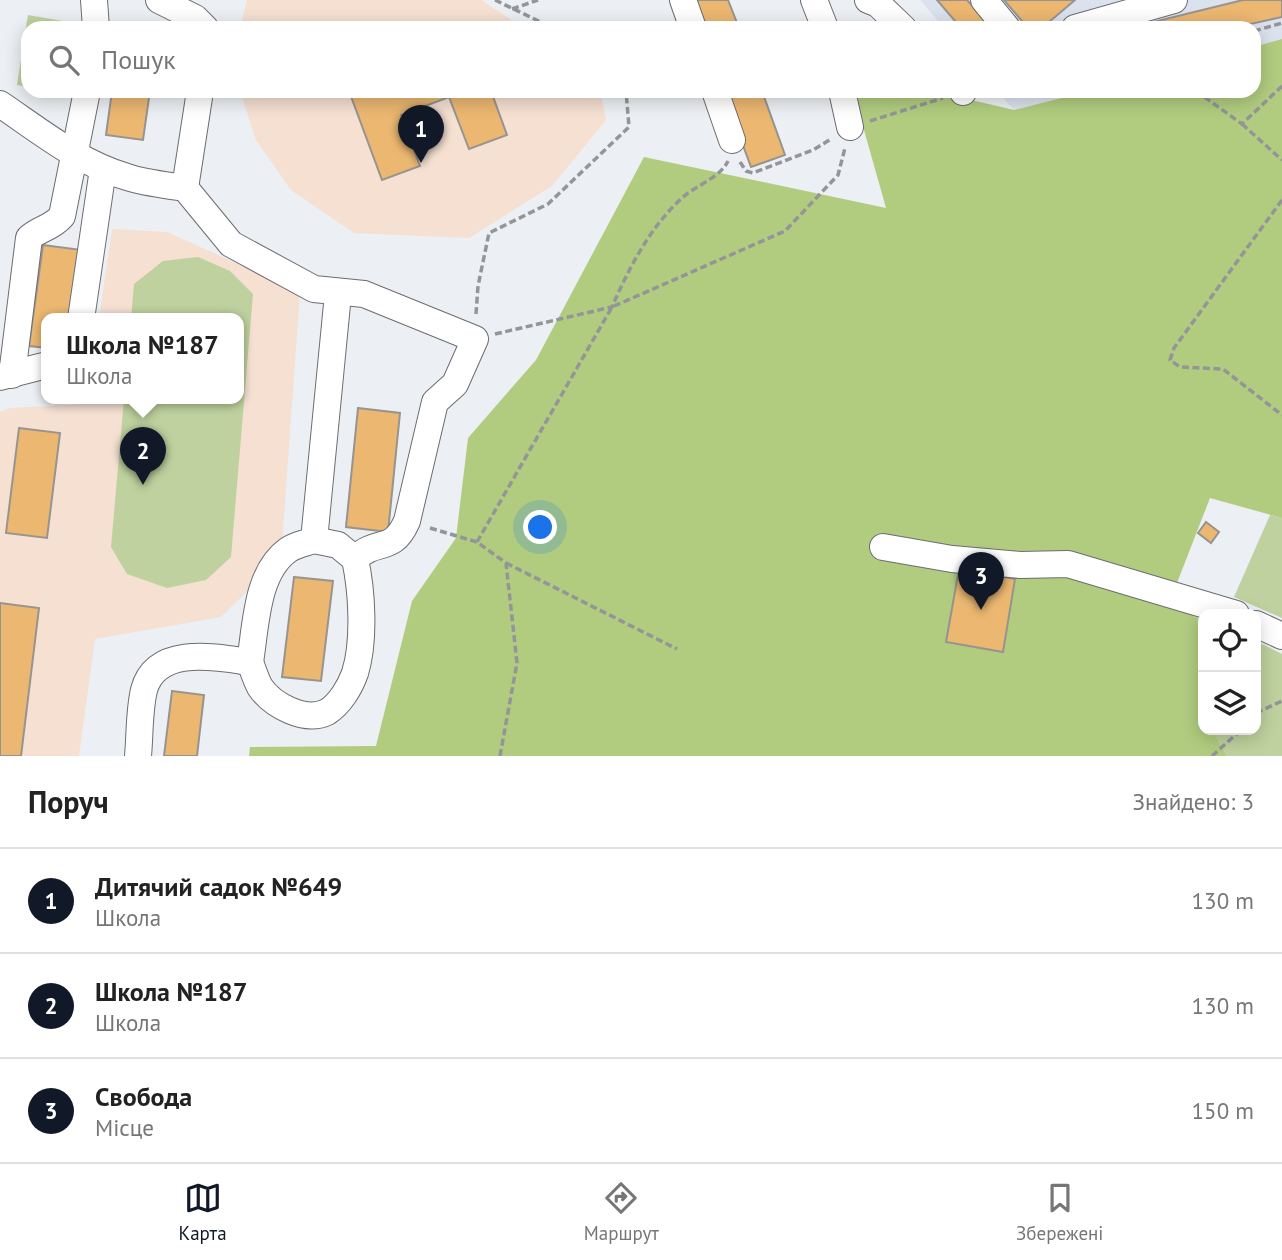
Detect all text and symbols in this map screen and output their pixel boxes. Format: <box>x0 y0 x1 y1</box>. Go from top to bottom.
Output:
search box <box>21 21 1261 98</box>
icon: search <box>45 41 83 79</box>
text: Пошук <box>101 43 176 76</box>
pin: 1 <box>398 105 444 163</box>
popup <box>41 313 244 404</box>
text: Школа №187 <box>66 328 219 361</box>
text: Школа <box>66 361 132 390</box>
pin: 2 <box>120 427 166 485</box>
your location <box>523 510 557 544</box>
pin: 3 <box>958 552 1004 610</box>
map controls <box>1198 609 1261 735</box>
button: locate <box>1198 609 1261 672</box>
button: layers <box>1198 672 1261 735</box>
text: Поруч <box>28 782 109 821</box>
text: Знайдено: 3 <box>1133 787 1254 816</box>
text: Дитячий садок №649 <box>95 870 342 903</box>
text: 1 <box>44 886 58 915</box>
text: 130 m <box>1192 886 1254 915</box>
text: Школа <box>95 903 161 932</box>
text: Школа №187 <box>95 975 248 1008</box>
text: 2 <box>44 991 58 1020</box>
text: 130 m <box>1192 991 1254 1020</box>
text: Школа <box>95 1008 161 1037</box>
text: Свобода <box>95 1080 192 1113</box>
text: 3 <box>44 1096 58 1125</box>
text: 150 m <box>1192 1096 1254 1125</box>
text: Місце <box>95 1113 154 1142</box>
tab: Карта <box>179 1179 227 1245</box>
tab: Маршрут <box>584 1179 659 1245</box>
tab: Збережені <box>1016 1179 1103 1245</box>

